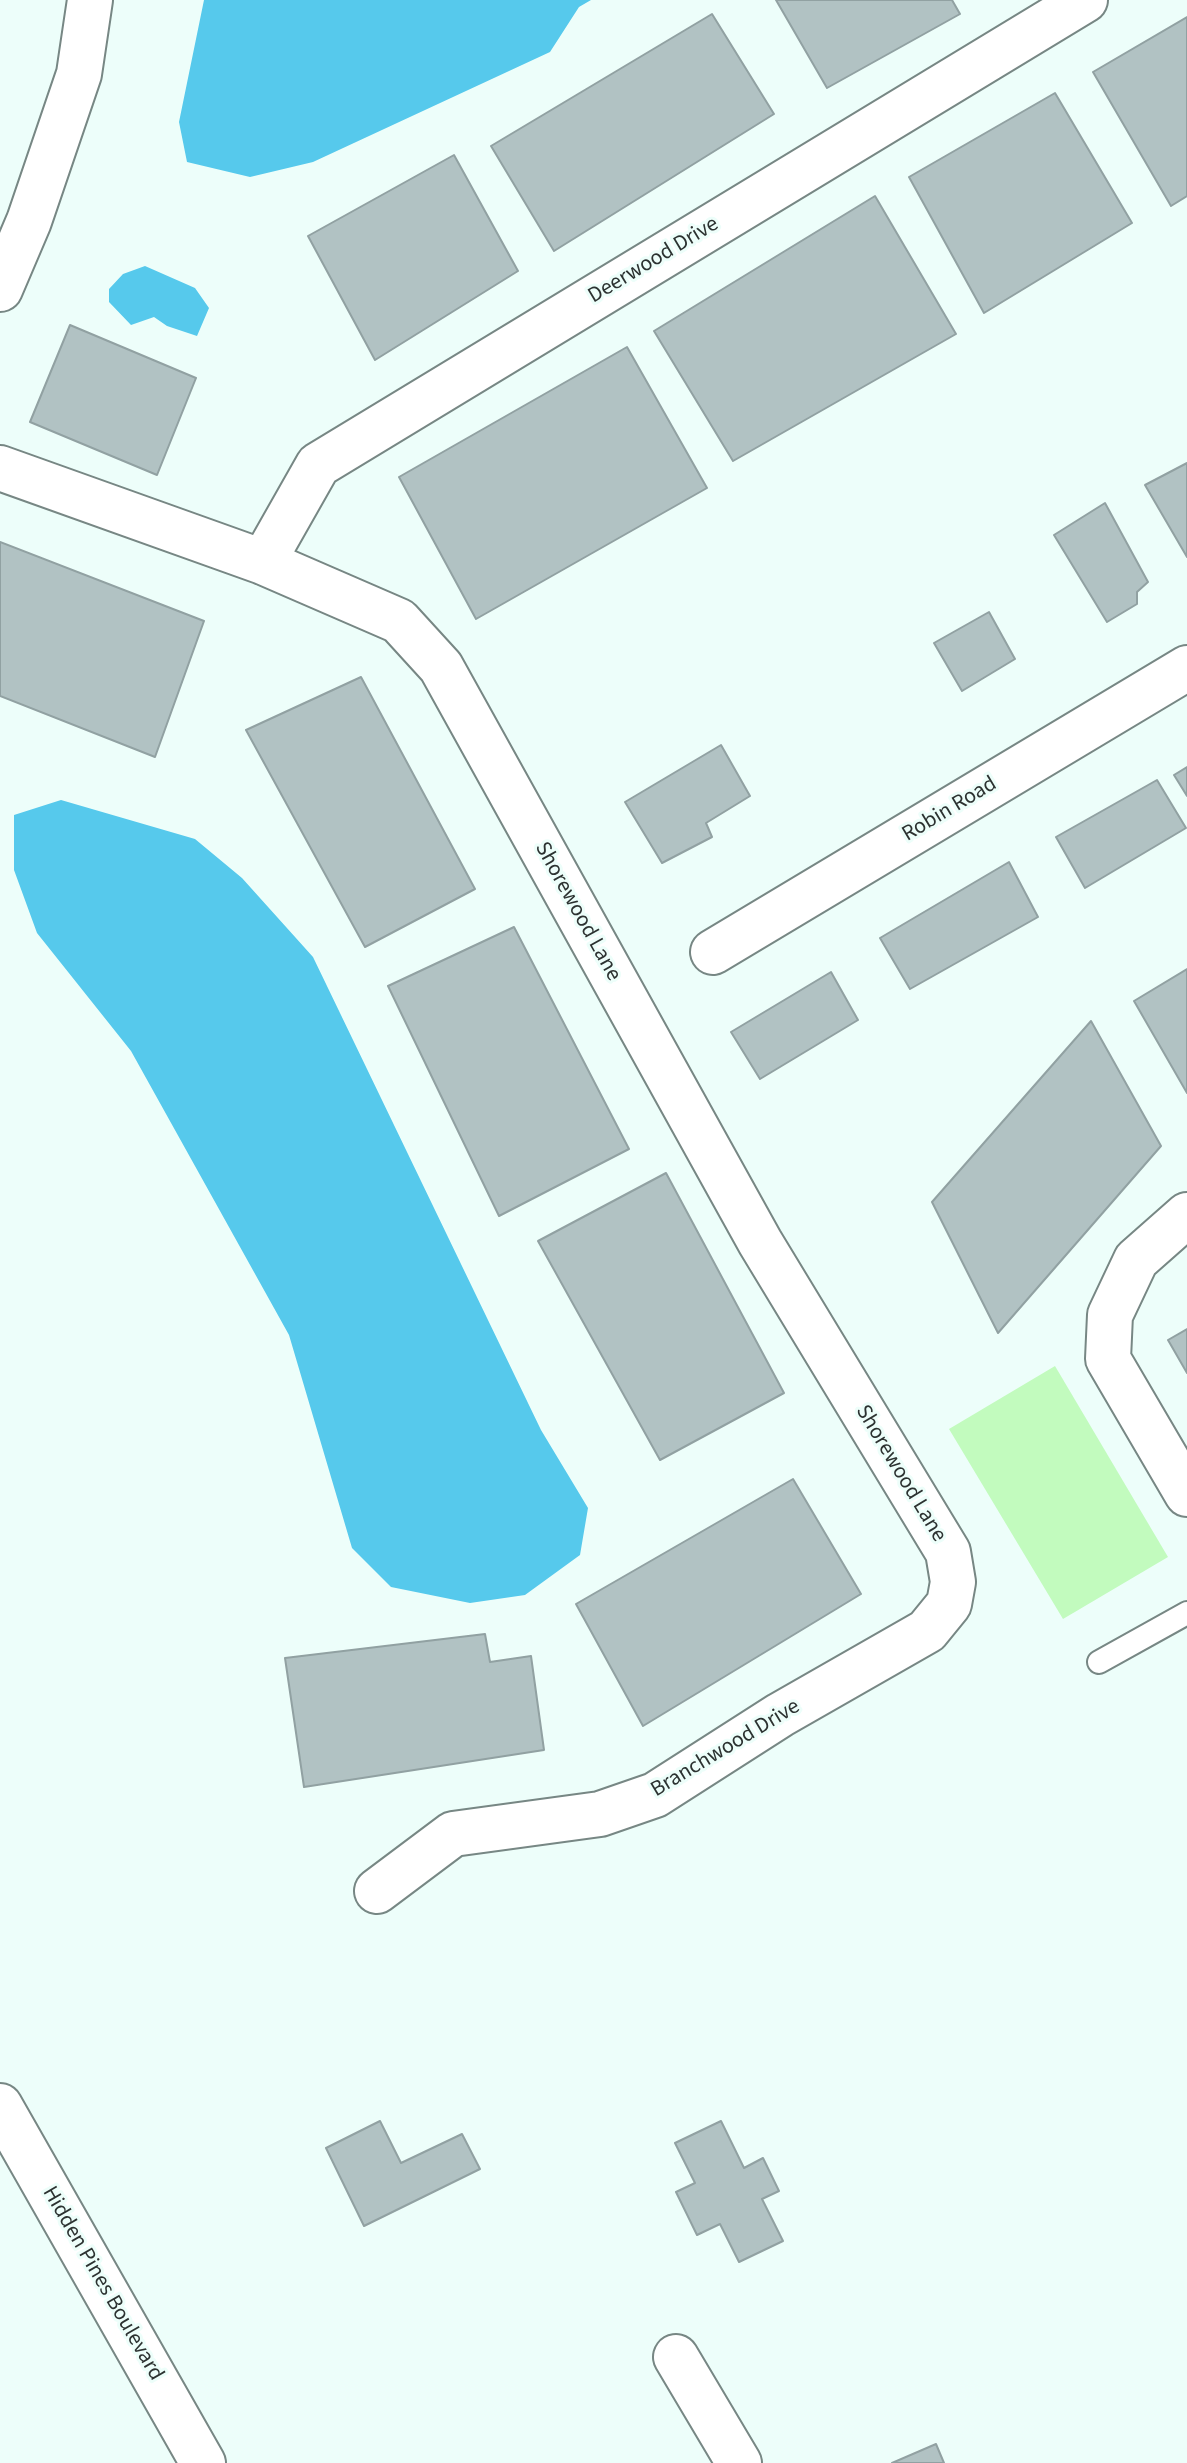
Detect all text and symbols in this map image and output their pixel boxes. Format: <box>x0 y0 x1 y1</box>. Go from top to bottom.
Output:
street label: Deerwood Drive <box>584 212 724 310</box>
street label: Robin Road <box>898 772 1002 848</box>
street label: Shorewood Lane <box>528 838 626 986</box>
street label: Shorewood Lane <box>849 1401 951 1547</box>
street label: Branchwood Drive <box>647 1694 805 1804</box>
street label: Hidden Pines Boulevard <box>36 2182 168 2386</box>

